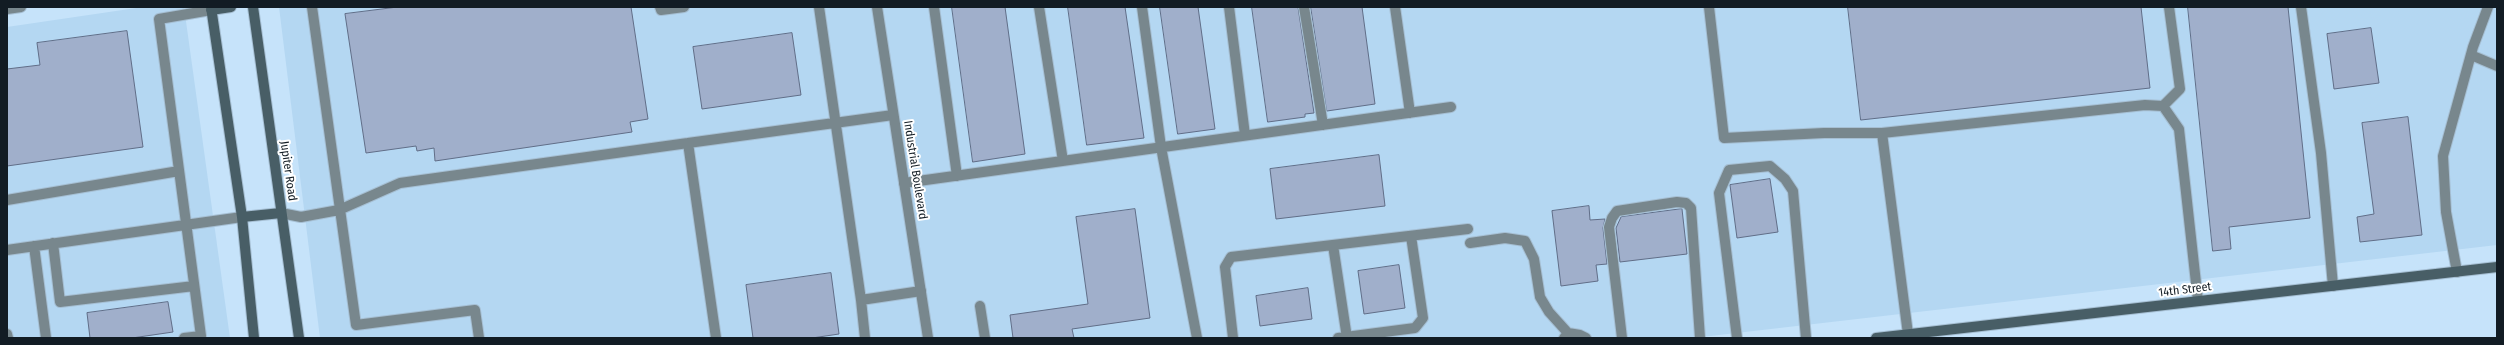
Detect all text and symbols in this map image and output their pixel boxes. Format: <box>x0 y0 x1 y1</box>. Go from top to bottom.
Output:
street label: Industrial Boulevard <box>900 120 930 220</box>
street label: Jupiter Road <box>277 140 299 202</box>
street label: 14th Street <box>2158 280 2212 300</box>

